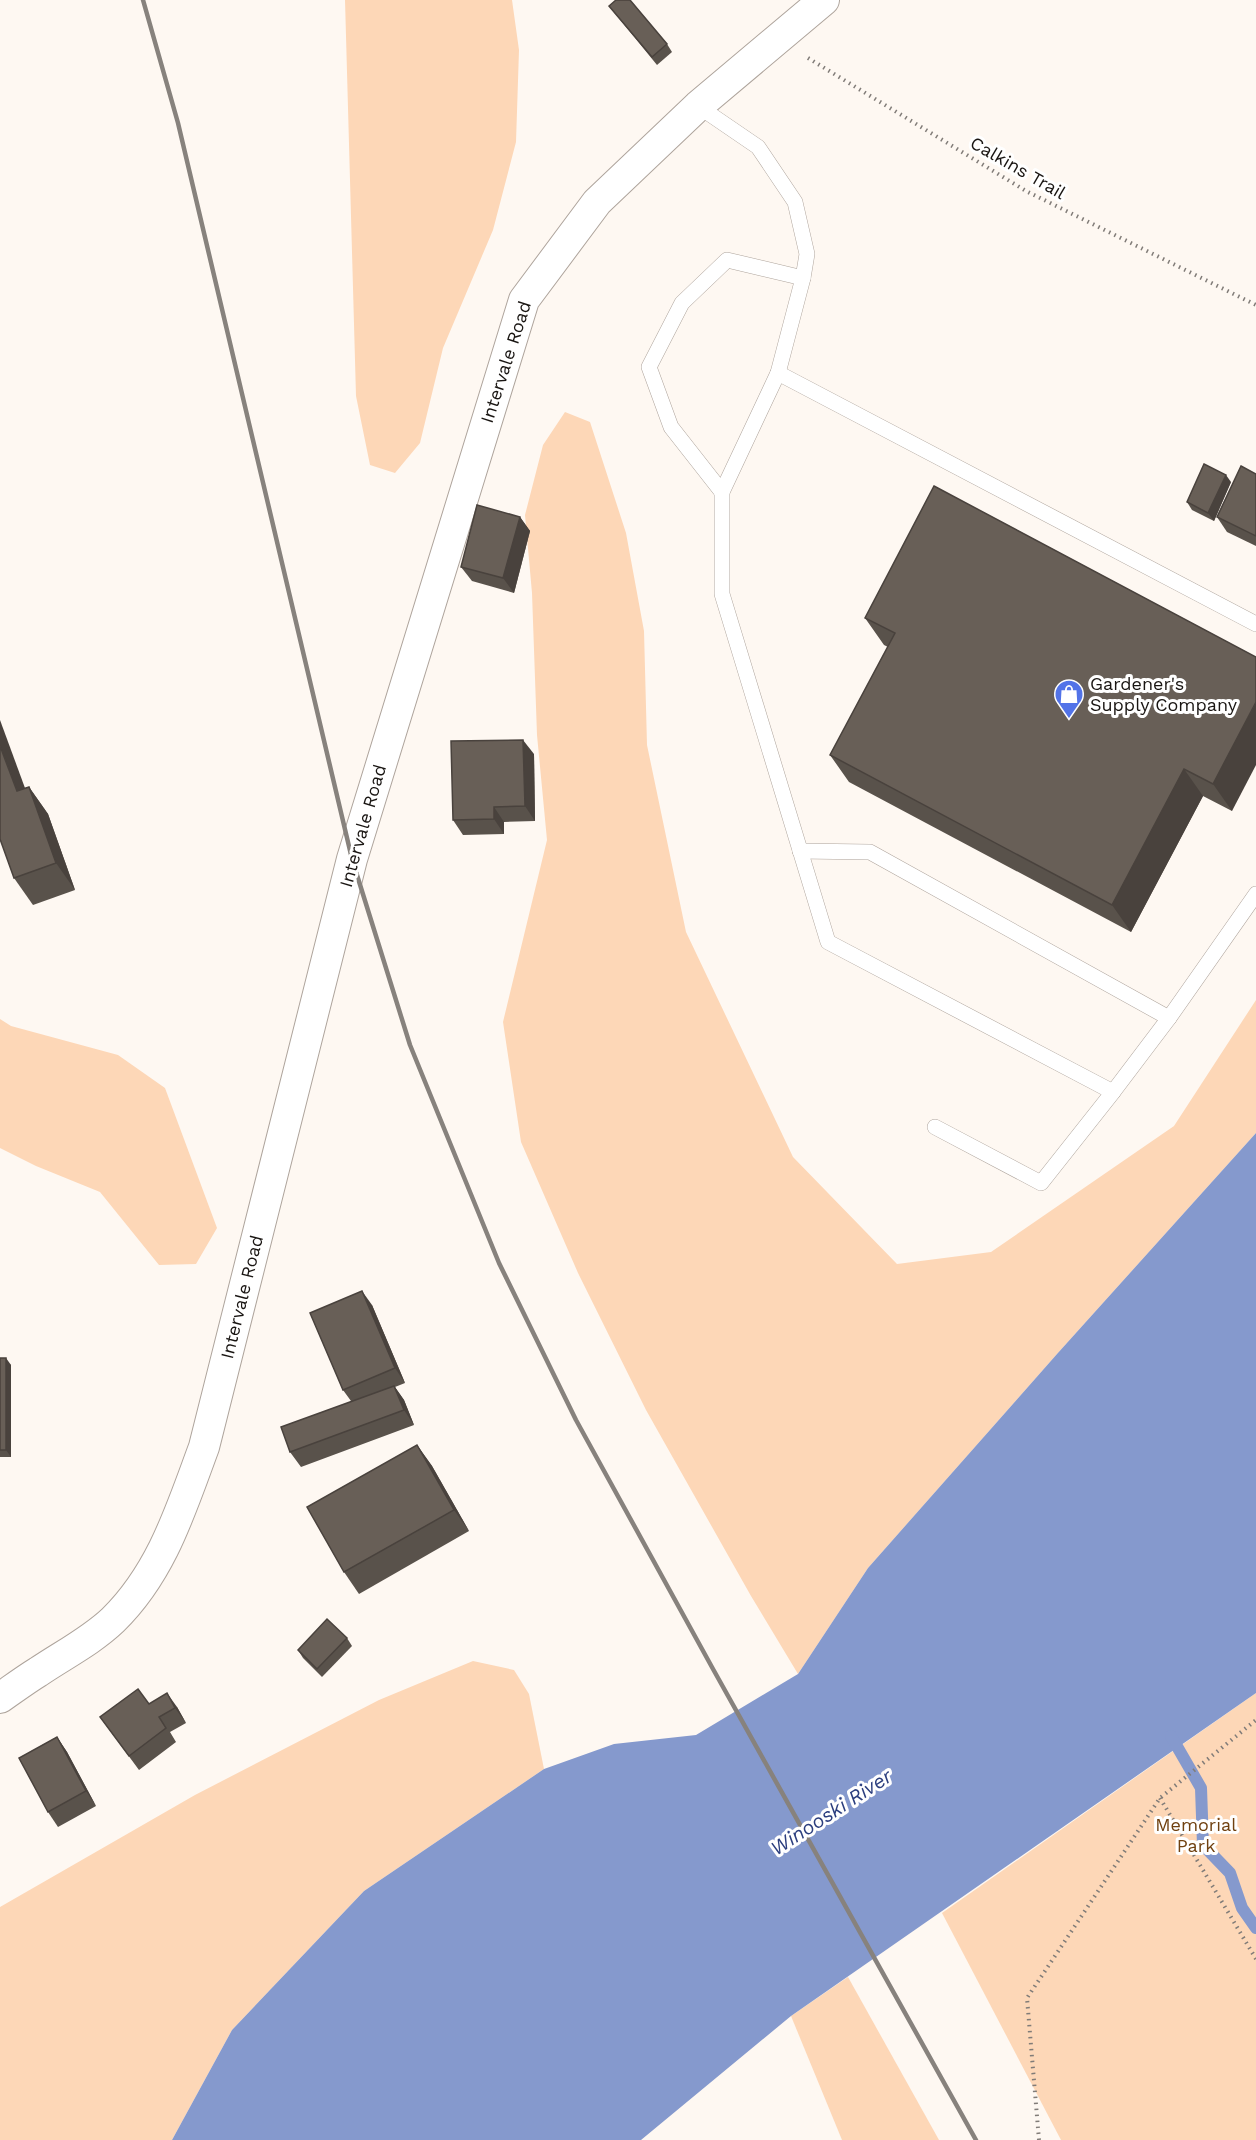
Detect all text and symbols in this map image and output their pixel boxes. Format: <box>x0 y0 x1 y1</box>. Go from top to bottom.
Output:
street label: Calkins Trail <box>967 132 1070 204</box>
street label: Intervale Road <box>476 298 535 425</box>
place label: Gardener's Supply Company <box>1090 673 1238 715</box>
shop icon: Gardener's Supply Company <box>1053 678 1085 720</box>
street label: Intervale Road <box>335 762 390 890</box>
street label: Intervale Road <box>216 1233 267 1361</box>
water label: Winooski River <box>766 1763 897 1860</box>
park label: Memorial Park <box>1155 1814 1237 1856</box>

